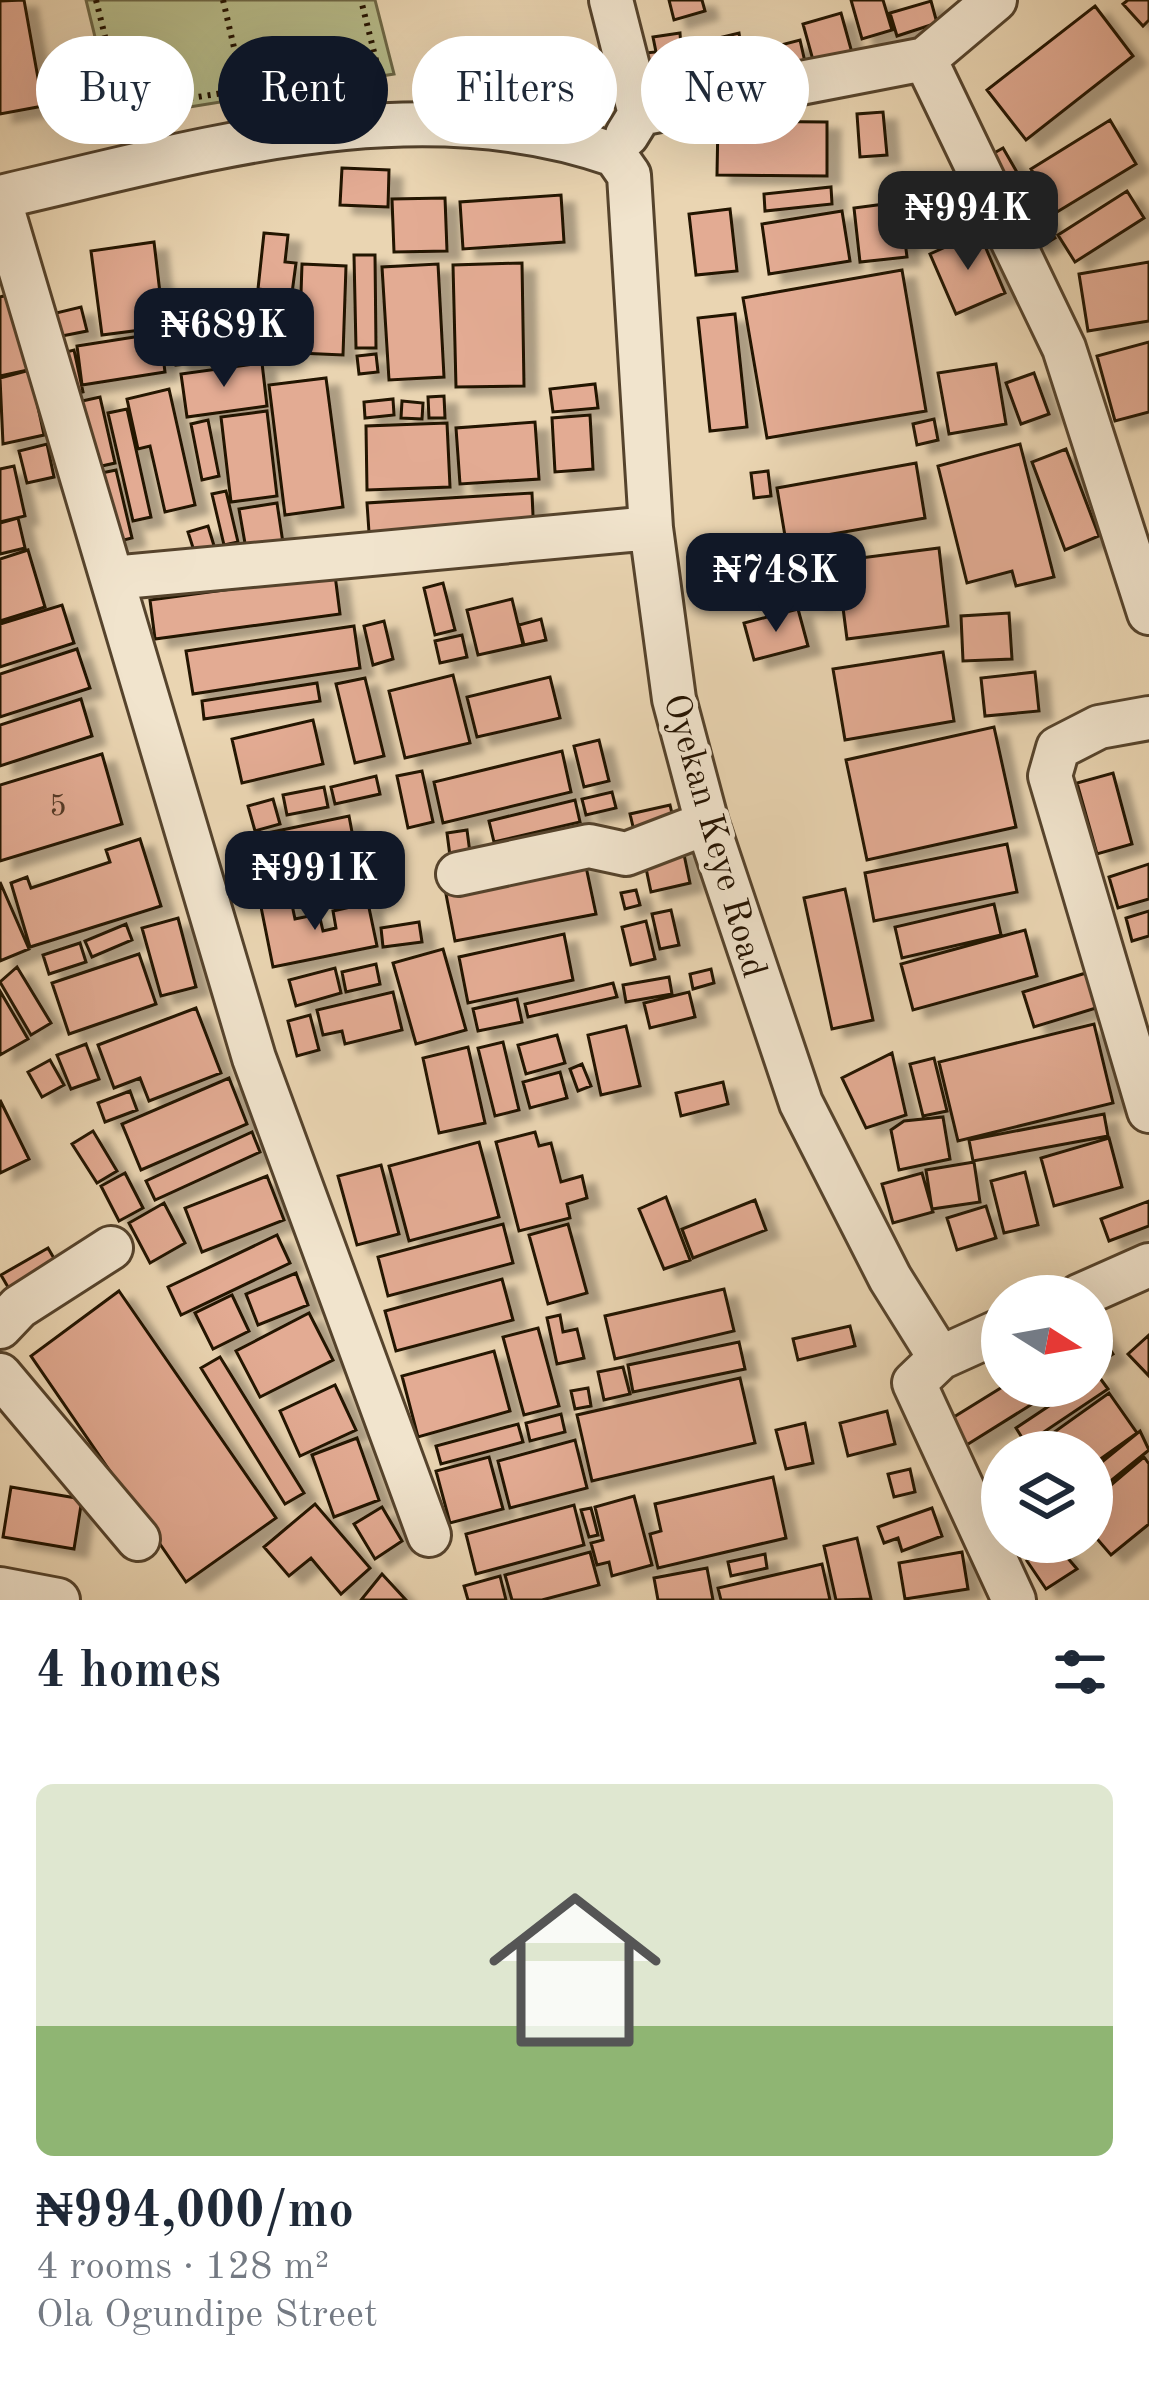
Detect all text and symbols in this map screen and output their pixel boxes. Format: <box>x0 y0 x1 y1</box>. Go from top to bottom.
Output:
chip: Buy <box>36 36 194 144</box>
chip: Rent <box>218 36 388 144</box>
chip: Filters <box>412 36 617 144</box>
chip: New <box>641 36 809 144</box>
pin: ₦994K <box>884 171 1052 273</box>
text: ₦994K <box>905 190 1031 229</box>
pin: ₦689K <box>140 288 308 390</box>
text: ₦689K <box>161 307 287 346</box>
pin: ₦748K <box>692 533 860 635</box>
text: ₦748K <box>713 552 839 591</box>
street label: Oyekan Keye Road <box>655 690 771 982</box>
house number: 5 <box>49 792 67 822</box>
pin: ₦991K <box>231 831 399 933</box>
text: ₦991K <box>252 850 378 889</box>
north arrow <box>981 1275 1113 1407</box>
map controls <box>981 1275 1113 1563</box>
button: layers <box>981 1431 1113 1563</box>
icon: filters <box>1047 1639 1113 1705</box>
text: 4 homes <box>36 1647 221 1698</box>
icon: home <box>467 1862 683 2078</box>
text: ₦994,000/mo <box>36 2187 354 2238</box>
text: 4 rooms · 128 m² <box>36 2248 329 2287</box>
text: Ola Ogundipe Street <box>36 2296 378 2335</box>

